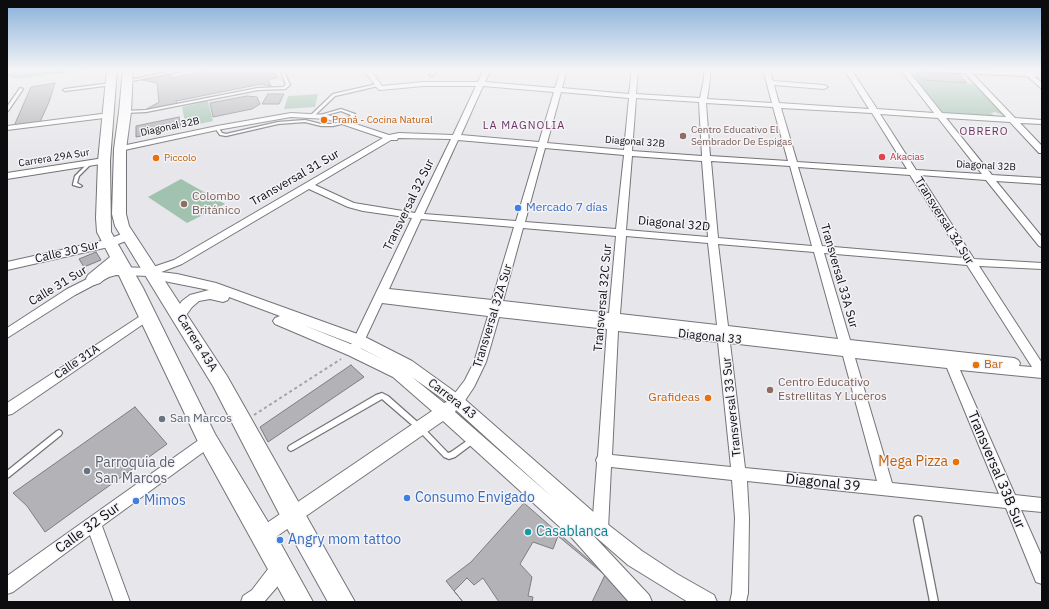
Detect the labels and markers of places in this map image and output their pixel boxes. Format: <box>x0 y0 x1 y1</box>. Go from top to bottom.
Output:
place label: Praná - Cocina Natural <box>332 114 433 126</box>
marker: Praná - Cocina Natural <box>319 115 329 125</box>
place label: Centro Educativo El Sembrador De Espigas <box>691 124 792 148</box>
marker: Centro Educativo El Sembrador De Espigas <box>678 131 688 141</box>
place label: Akacias <box>890 151 925 163</box>
place label: Piccolo <box>164 152 196 164</box>
marker: Akacias <box>877 152 887 162</box>
marker: Piccolo <box>151 153 161 163</box>
place label: Colombo Británico <box>192 190 240 218</box>
marker: Colombo Británico <box>179 199 189 209</box>
place label: Mercado 7 días <box>526 201 608 215</box>
marker: Mercado 7 días <box>513 203 523 213</box>
place label: Bar <box>984 358 1003 372</box>
marker: Bar <box>971 360 981 370</box>
place label: Centro Educativo Estrellitas Y Luceros <box>778 376 887 404</box>
marker: Centro Educativo Estrellitas Y Luceros <box>765 385 775 395</box>
place label: Grafideas <box>648 391 700 405</box>
marker: Grafideas <box>703 393 713 403</box>
place label: San Marcos <box>170 412 232 426</box>
marker: San Marcos <box>157 414 167 424</box>
place label: Mega Pizza <box>878 454 948 470</box>
place label: Parroquia de San Marcos <box>95 455 175 488</box>
marker: Mega Pizza <box>951 457 961 467</box>
marker: Parroquia de San Marcos <box>82 466 92 476</box>
place label: Consumo Envigado <box>415 490 535 506</box>
place label: Mimos <box>144 493 186 509</box>
marker: Consumo Envigado <box>402 493 412 503</box>
marker: Mimos <box>131 496 141 506</box>
place label: Casablanca <box>536 524 608 540</box>
marker: Casablanca <box>523 527 533 537</box>
place label: Angry mom tattoo <box>288 532 401 548</box>
marker: Angry mom tattoo <box>275 535 285 545</box>

